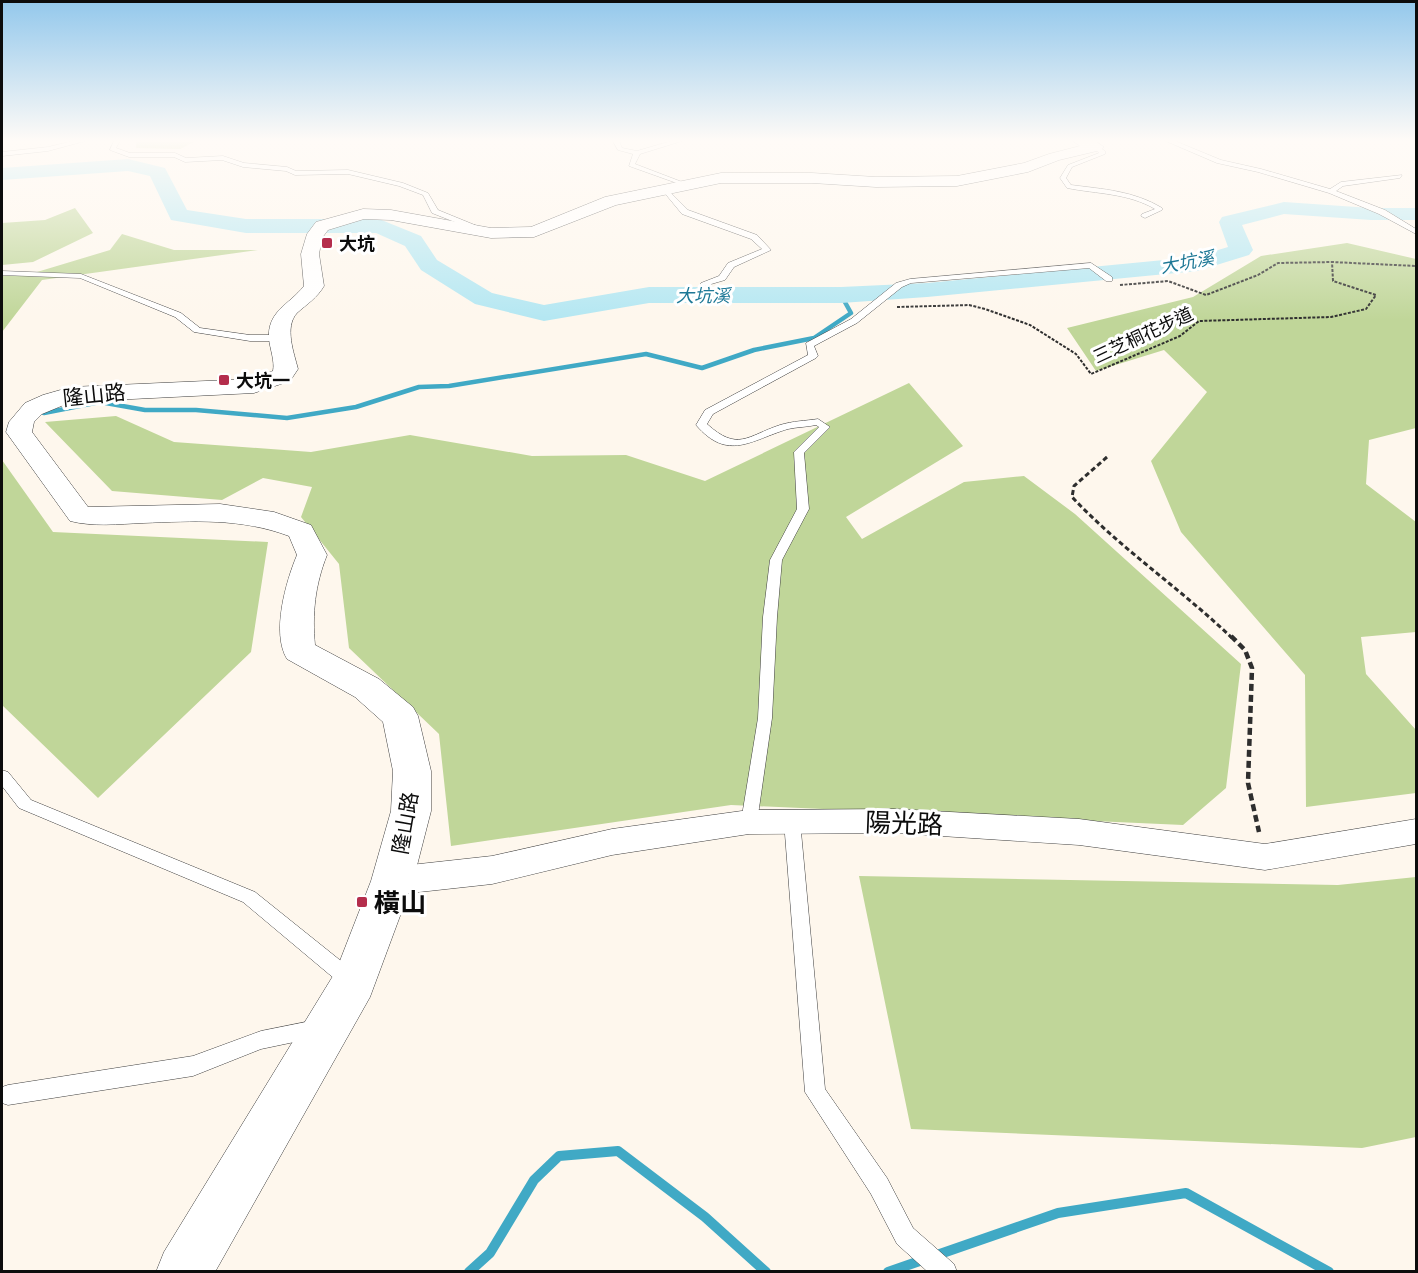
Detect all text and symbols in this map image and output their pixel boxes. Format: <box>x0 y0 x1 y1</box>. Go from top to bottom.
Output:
place label: 大坑 <box>339 232 375 255</box>
marker: 大坑 <box>320 236 334 250</box>
water label: 大坑溪 <box>1158 245 1219 278</box>
water label: 大坑溪 <box>676 284 733 307</box>
street label: 三芝桐花步道 <box>1089 302 1197 368</box>
place label: 大坑一 <box>236 369 290 392</box>
marker: 大坑一 <box>217 373 231 387</box>
street label: 隆山路 <box>61 378 127 412</box>
street label: 隆山路 <box>386 790 424 856</box>
street label: 陽光路 <box>864 805 944 841</box>
place label: 橫山 <box>374 886 426 919</box>
marker: 橫山 <box>355 895 369 909</box>

